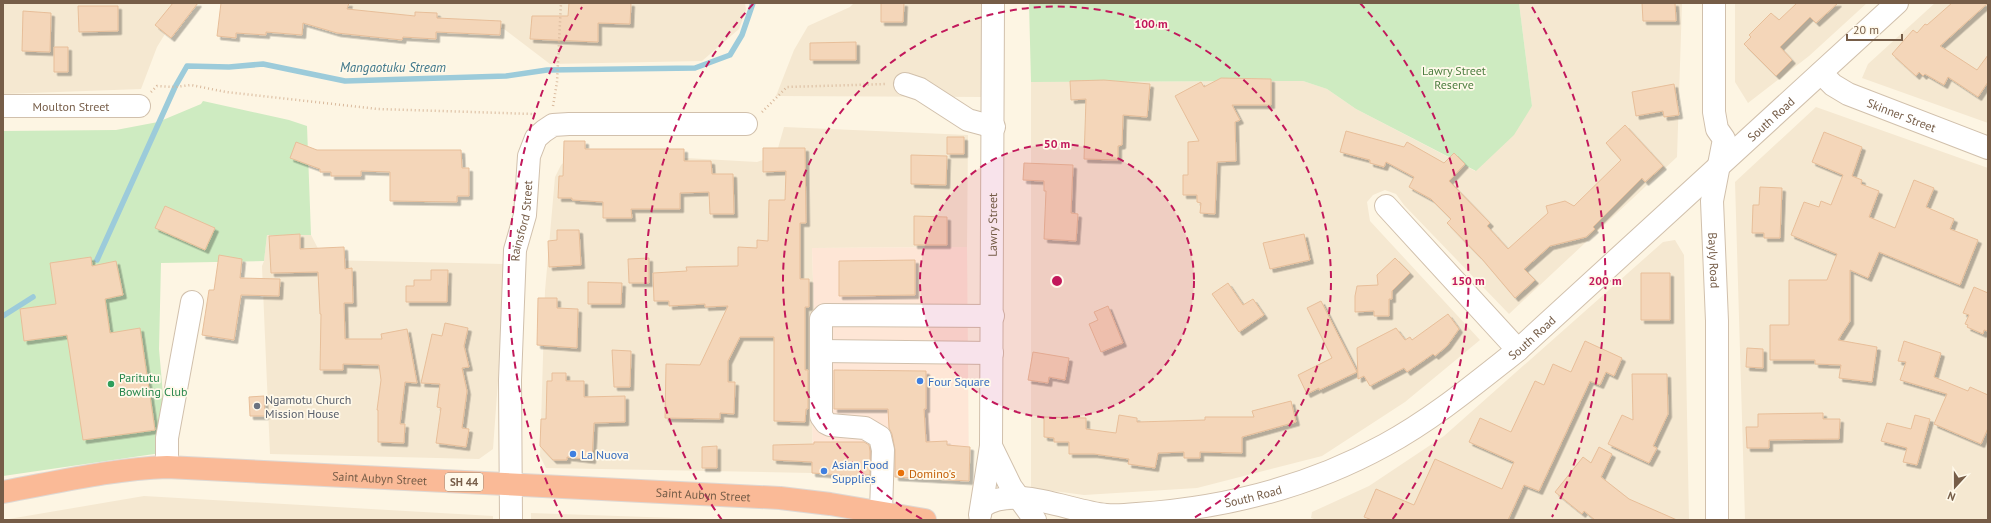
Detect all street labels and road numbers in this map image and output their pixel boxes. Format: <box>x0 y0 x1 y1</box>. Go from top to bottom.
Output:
street label: South Road <box>1744 93 1797 144</box>
street label: Skinner Street <box>1865 95 1938 135</box>
street label: Moulton Street <box>33 99 109 114</box>
street label: Rainsford Street <box>507 180 535 262</box>
street label: Lawry Street <box>984 193 1000 257</box>
street label: Bayly Road <box>1706 232 1723 289</box>
street label: South Road <box>1505 312 1558 363</box>
street label: Saint Aubyn Street <box>332 468 427 488</box>
road number: SH 44 <box>445 473 483 491</box>
street label: South Road <box>1223 481 1283 510</box>
street label: Saint Aubyn Street <box>655 484 751 504</box>

